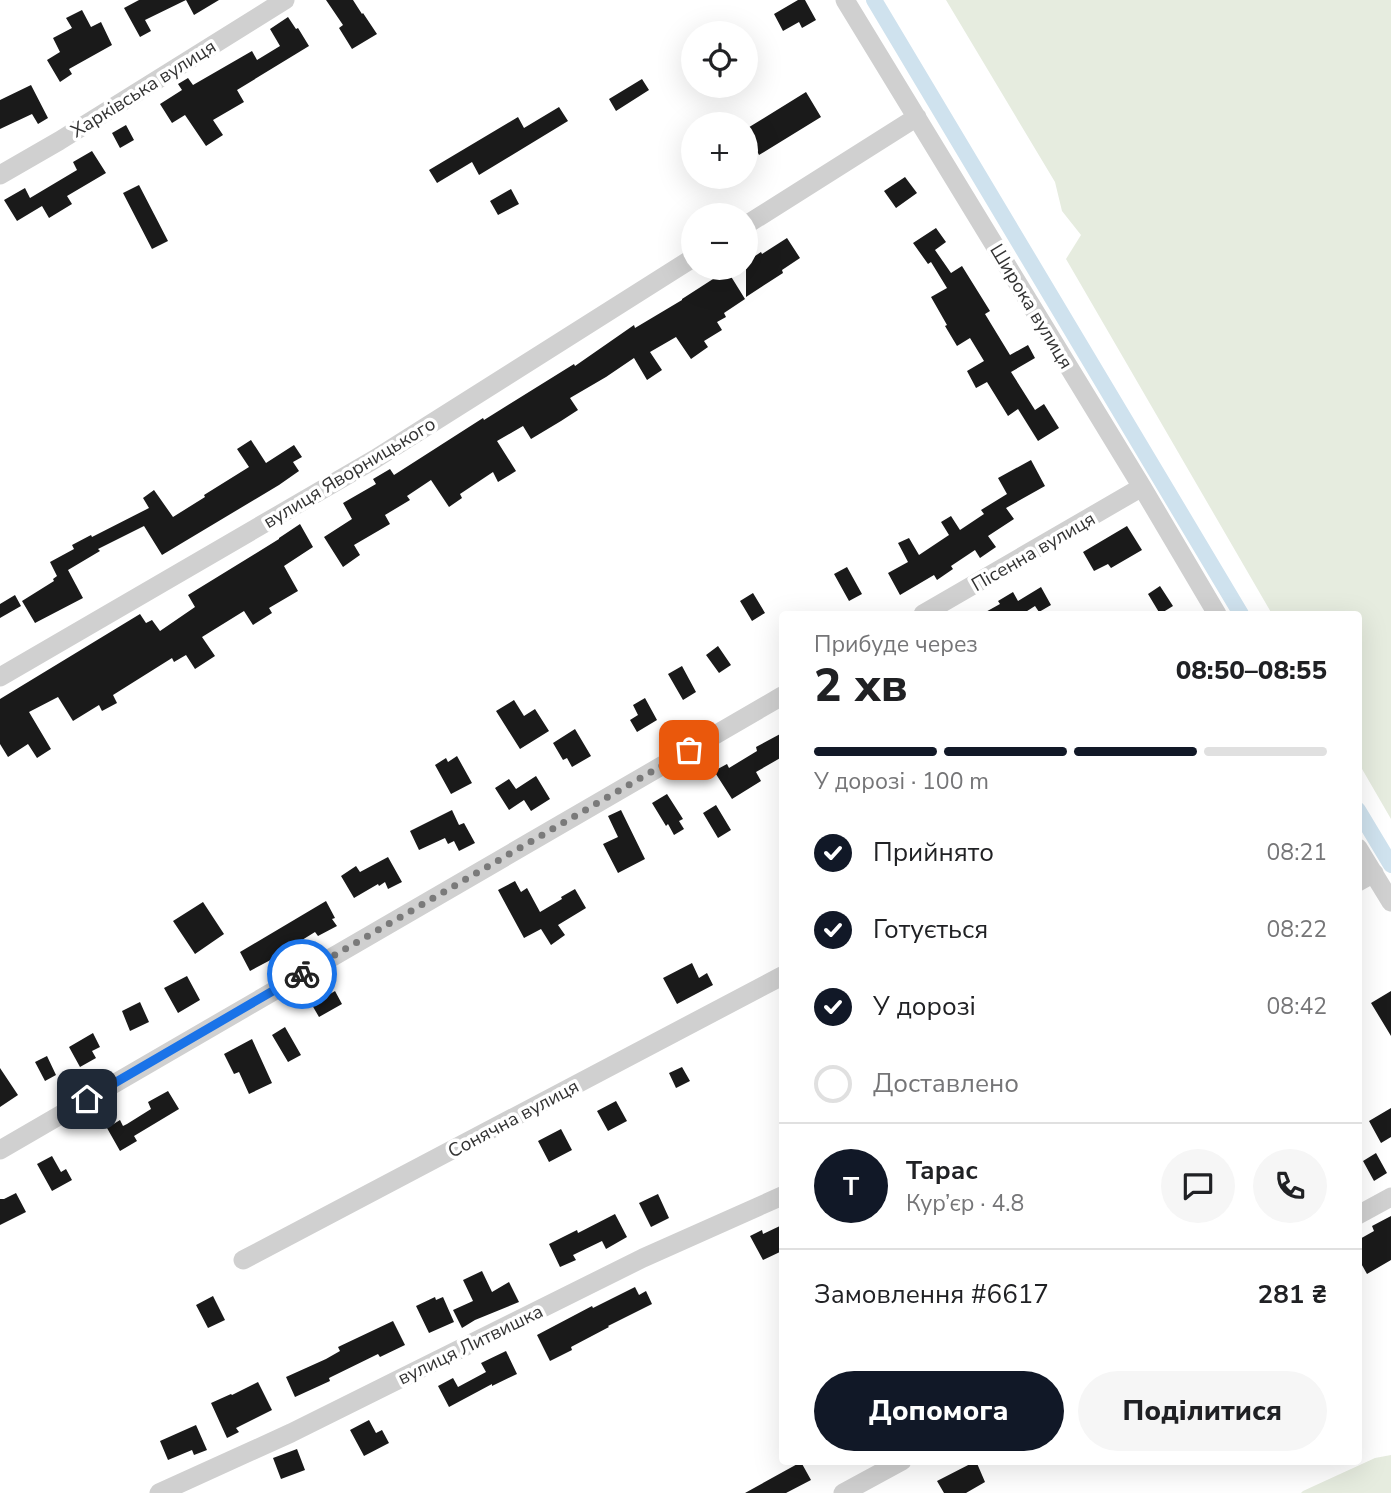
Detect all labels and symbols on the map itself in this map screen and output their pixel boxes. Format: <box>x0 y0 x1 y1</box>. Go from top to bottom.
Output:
street label: Харківська вулиця <box>66 34 221 144</box>
street label: Широка вулиця <box>984 239 1079 374</box>
street label: вулиця Яворницького <box>258 411 441 535</box>
street label: Пісенна вулиця <box>967 506 1100 598</box>
pin <box>659 720 719 780</box>
courier <box>267 939 337 1009</box>
pin <box>57 1069 117 1129</box>
street label: Сонячна вулиця <box>443 1073 584 1164</box>
street label: вулиця Литвишка <box>393 1298 548 1391</box>

